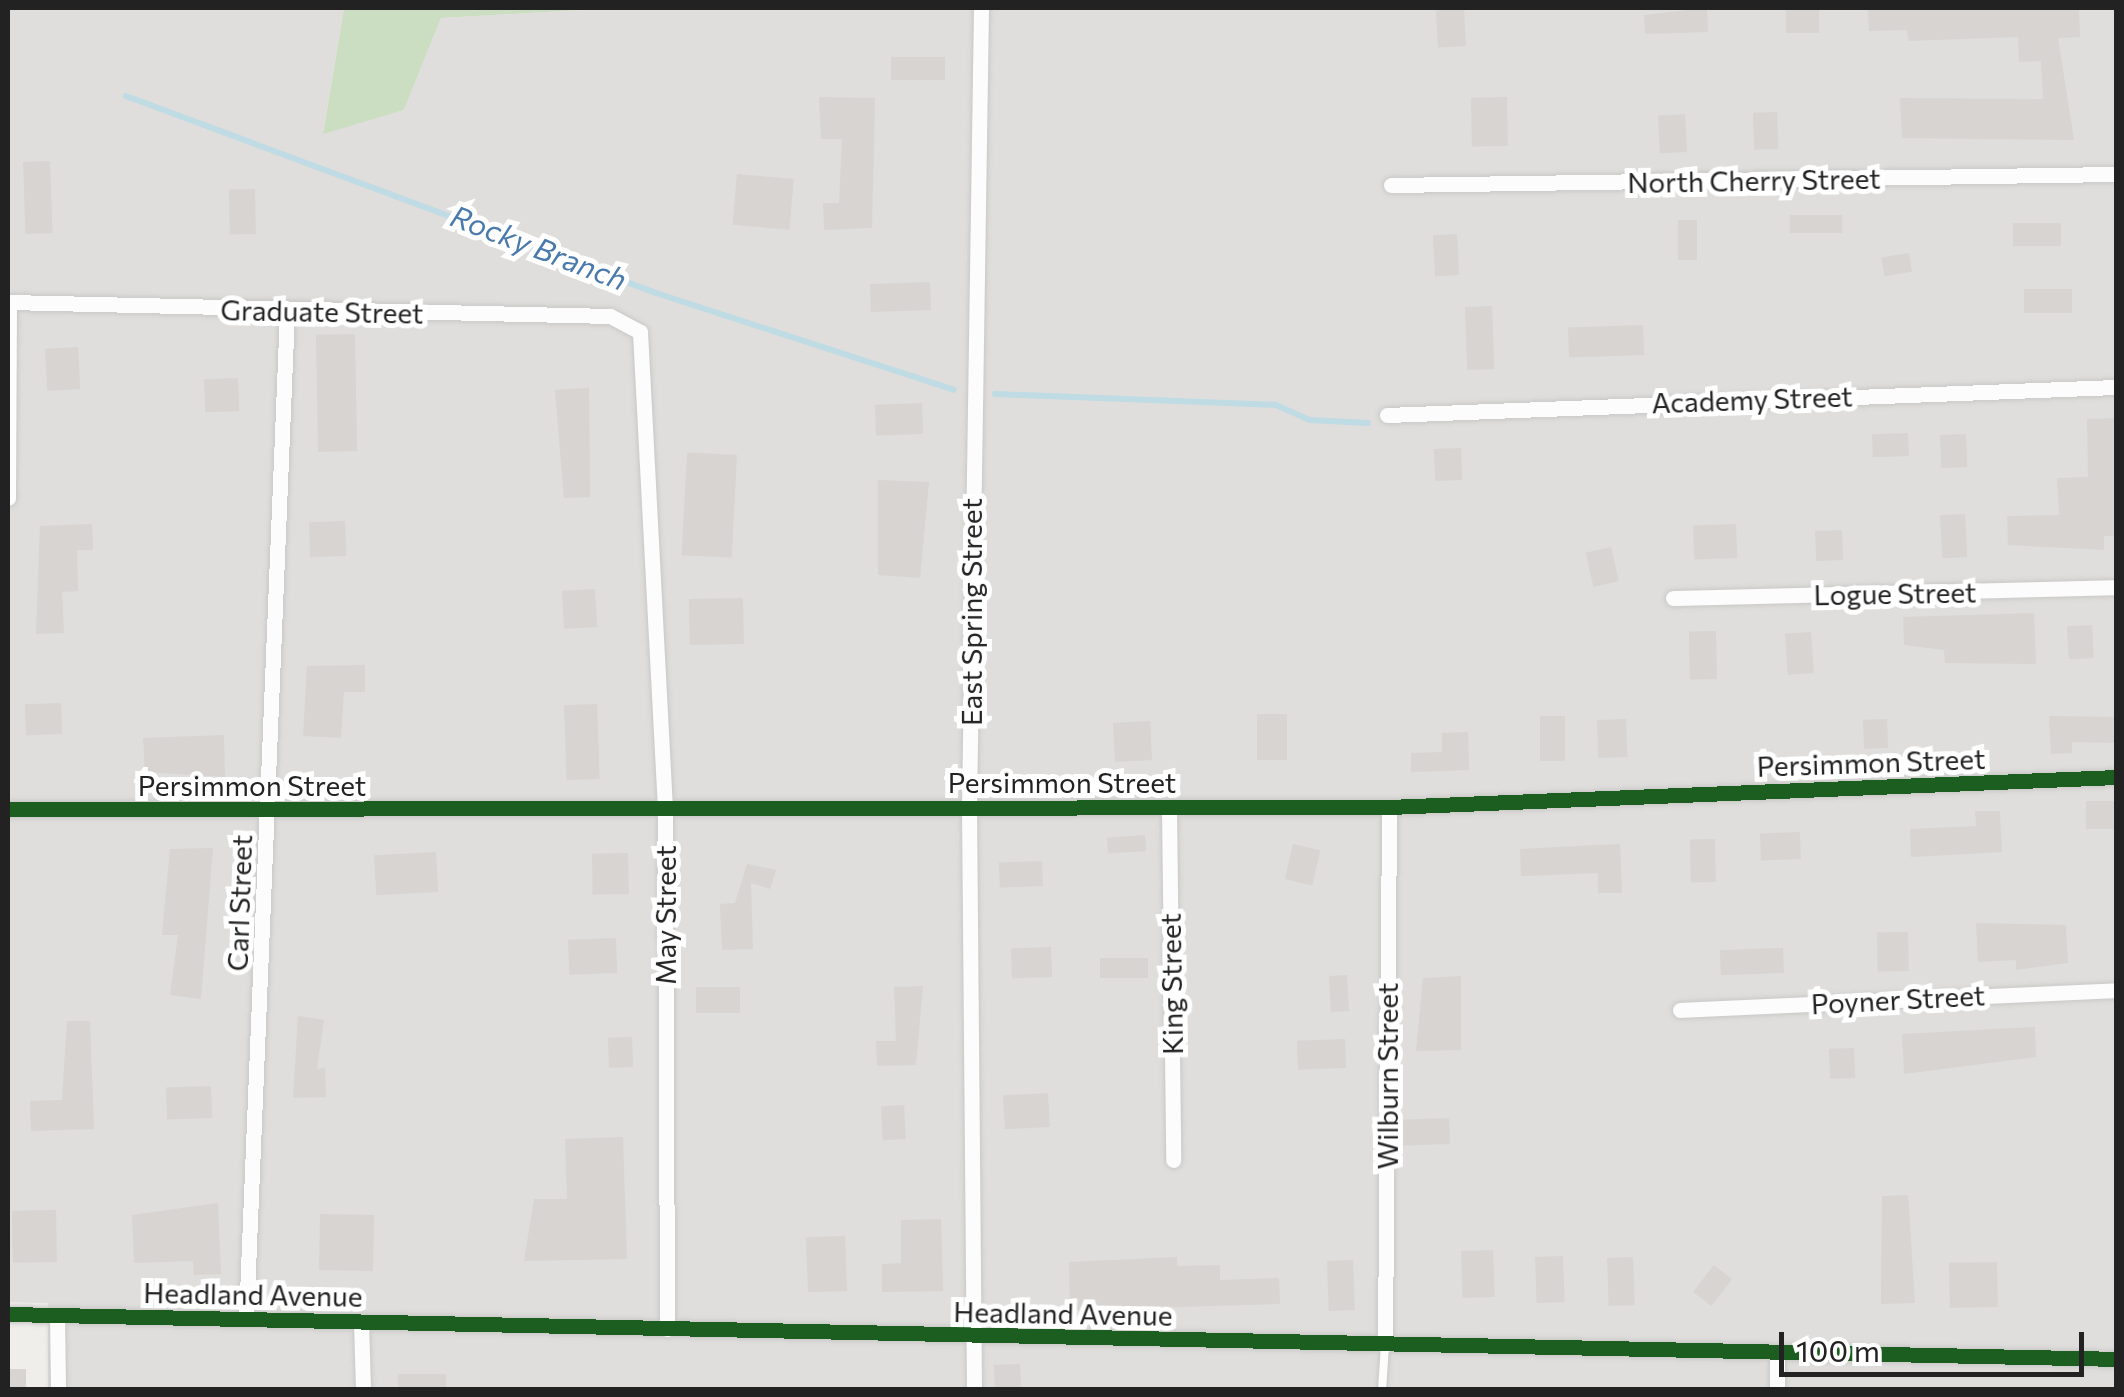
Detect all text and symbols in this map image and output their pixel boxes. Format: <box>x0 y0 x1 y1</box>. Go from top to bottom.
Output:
street label: North Cherry Street <box>1627 161 1881 199</box>
water label: Rocky Branch <box>446 197 632 297</box>
street label: Graduate Street <box>220 292 424 330</box>
street label: Academy Street <box>1651 379 1853 419</box>
street label: East Spring Street <box>954 498 988 726</box>
street label: Logue Street <box>1813 575 1977 611</box>
street label: Persimmon Street <box>1756 741 1986 783</box>
street label: Persimmon Street <box>948 765 1176 799</box>
street label: Persimmon Street <box>138 768 366 802</box>
street label: Carl Street <box>220 834 258 972</box>
street label: May Street <box>648 845 682 985</box>
street label: King Street <box>1153 913 1189 1055</box>
street label: Poyner Street <box>1810 978 1986 1020</box>
street label: Wilburn Street <box>1370 983 1404 1169</box>
street label: Headland Avenue <box>143 1275 363 1313</box>
street label: Headland Avenue <box>953 1294 1173 1332</box>
scale bar <box>1784 1312 2089 1374</box>
text: 100 m <box>1796 1331 1880 1368</box>

